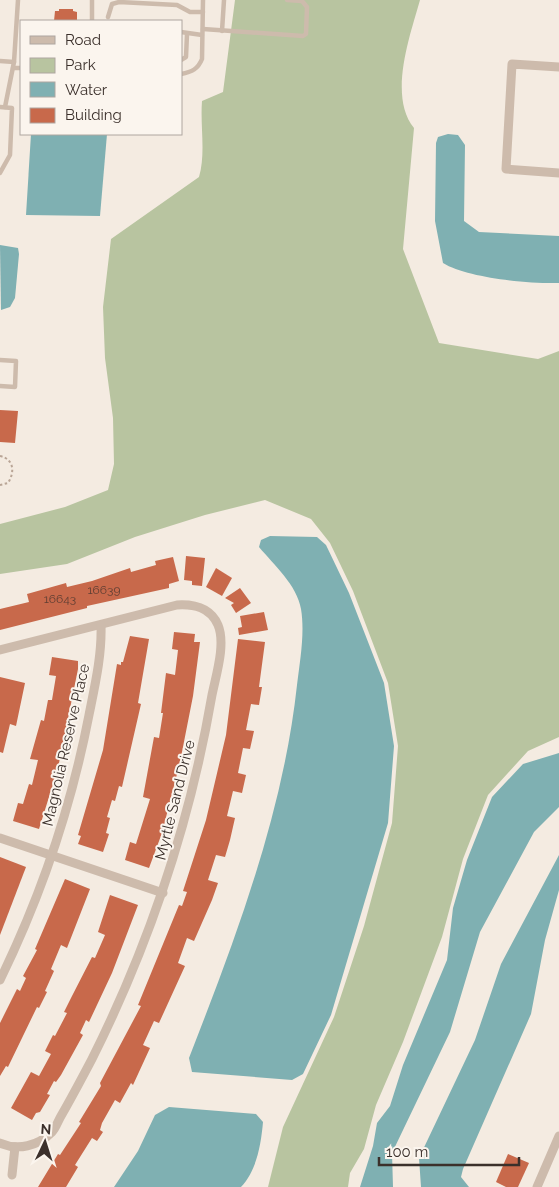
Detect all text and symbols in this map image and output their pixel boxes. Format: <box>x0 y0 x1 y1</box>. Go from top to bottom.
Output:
legend <box>20 20 182 135</box>
text: Road <box>65 31 101 49</box>
text: Park <box>65 56 96 74</box>
text: Water <box>65 81 108 99</box>
text: Building <box>65 106 122 124</box>
house number: 16639 <box>87 583 121 597</box>
house number: 16643 <box>44 592 76 606</box>
street label: Magnolia Reserve Place <box>39 662 93 828</box>
street label: Myrtle Sand Drive <box>151 738 199 862</box>
north arrow <box>20 1117 70 1167</box>
text: N <box>40 1121 52 1137</box>
scale bar <box>379 1134 519 1166</box>
text: 100 m <box>386 1143 428 1161</box>

